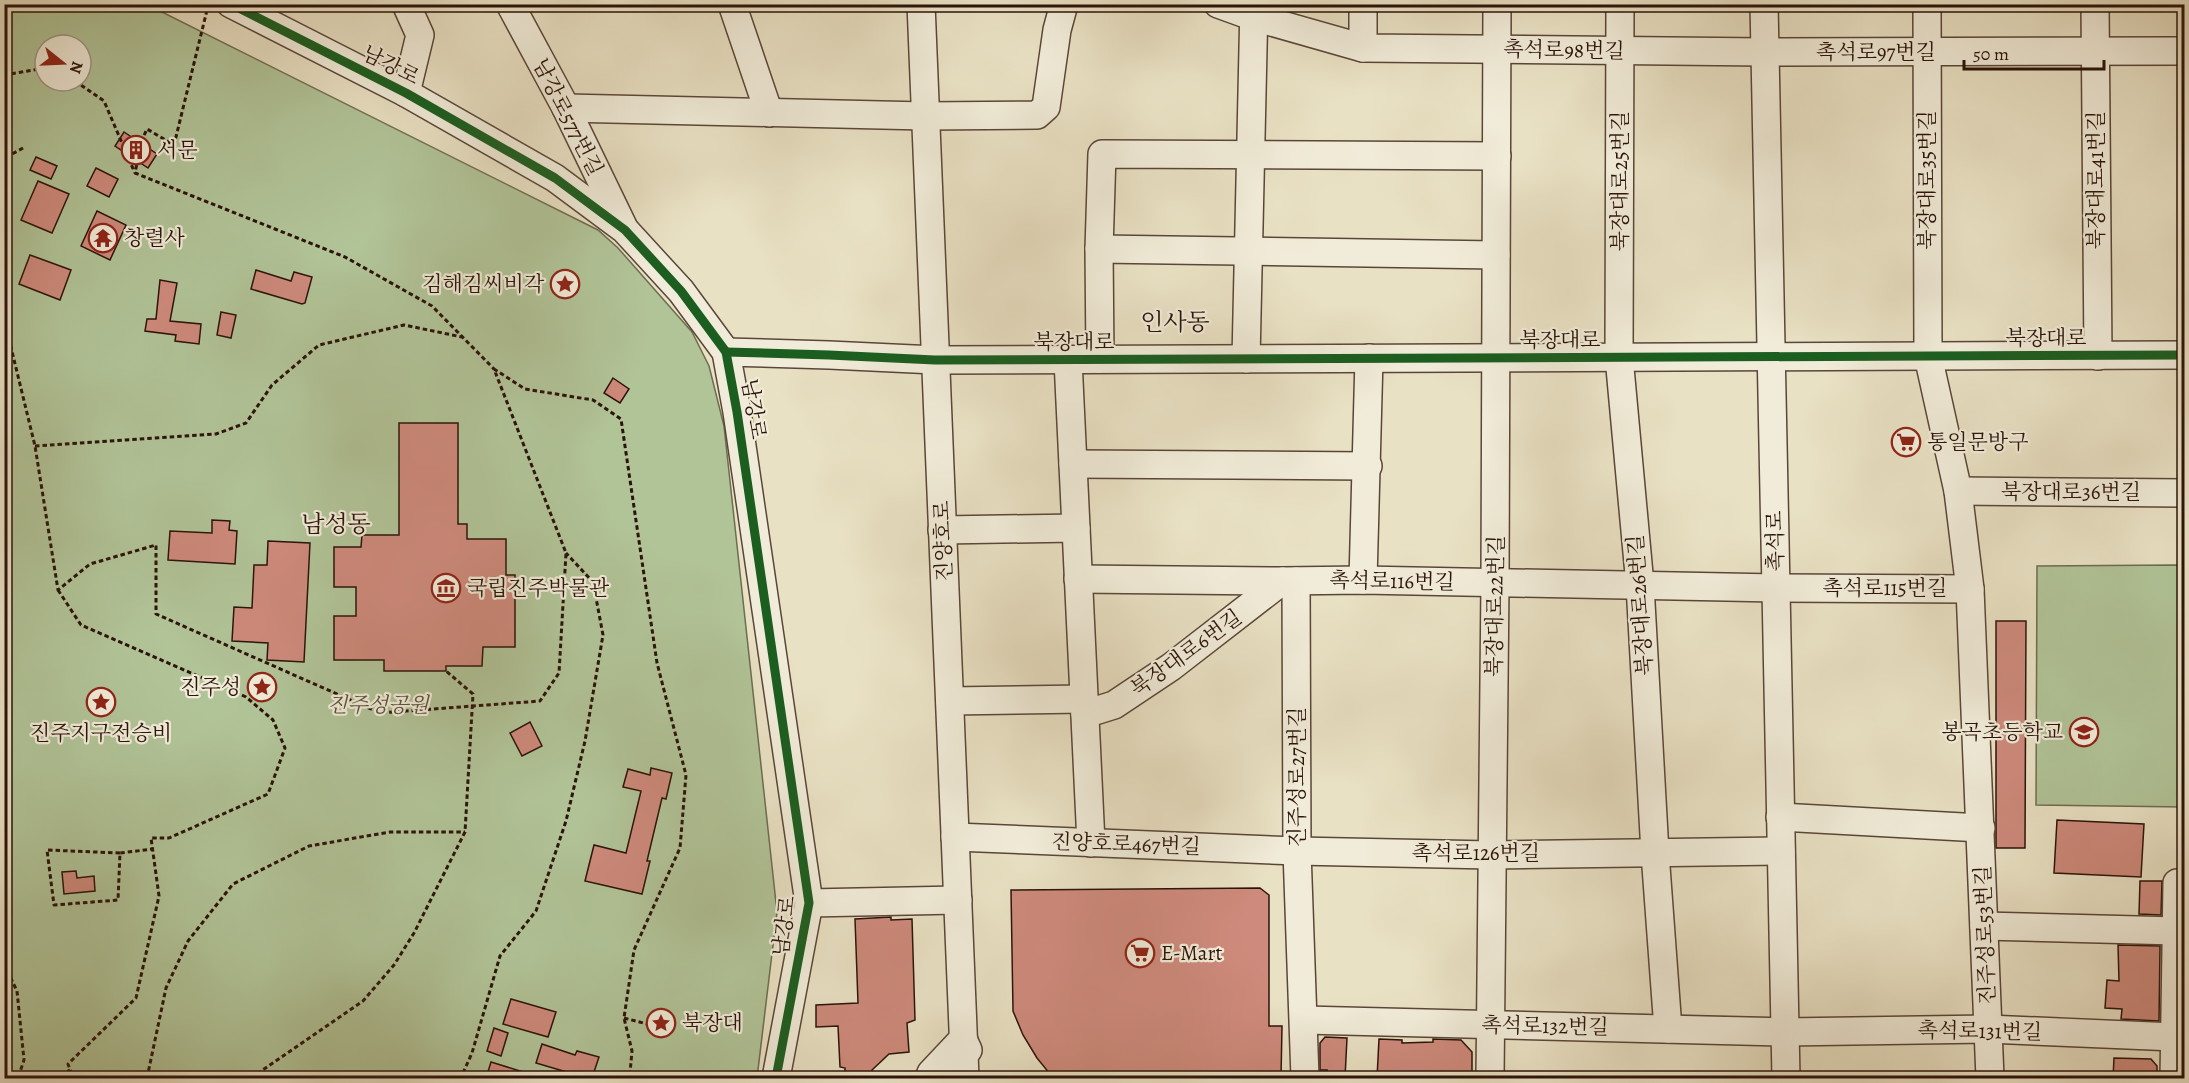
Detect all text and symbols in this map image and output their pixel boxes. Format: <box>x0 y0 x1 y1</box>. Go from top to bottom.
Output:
north arrow <box>33 33 93 93</box>
scale bar <box>1964 33 2104 71</box>
street label: 촉석로98번길 <box>1503 35 1625 65</box>
street label: 촉석로97번길 <box>1816 38 1936 66</box>
street label: 남강로 <box>358 39 424 91</box>
text: 50 m <box>1973 42 2009 66</box>
street label: 남강로577번길 <box>526 54 610 180</box>
text: N <box>64 58 89 77</box>
street label: 북장대로35번길 <box>1913 110 1941 250</box>
street label: 북장대로25번길 <box>1606 111 1634 251</box>
street label: 북장대로41번길 <box>2082 111 2110 249</box>
building icon: 서문 <box>120 134 152 166</box>
place label: 서문 <box>157 136 198 164</box>
temple icon: 창렬사 <box>87 222 119 254</box>
place label: 창렬사 <box>124 224 186 252</box>
place icon: 김해김씨비각 <box>549 268 581 300</box>
place label: 김해김씨비각 <box>422 270 545 298</box>
district label: 인사동 <box>1140 306 1210 338</box>
street label: 북장대로 <box>2005 324 2087 352</box>
street label: 북장대로 <box>1519 326 1601 354</box>
street label: 북장대로 <box>1033 328 1115 356</box>
street label: 남강로 <box>735 377 773 441</box>
supermarket icon: 통일문방구 <box>1890 426 1922 458</box>
place label: 통일문방구 <box>1927 428 2028 456</box>
street label: 북장대로36번길 <box>2001 478 2141 506</box>
street label: 진양호로 <box>928 500 958 582</box>
district label: 남성동 <box>301 508 371 540</box>
street label: 촉석로 <box>1760 510 1790 572</box>
street label: 북장대로26번길 <box>1621 533 1659 677</box>
street label: 북장대로22번길 <box>1480 535 1510 677</box>
street label: 촉석로116번길 <box>1329 566 1455 596</box>
museum icon: 국립진주박물관 <box>430 572 462 604</box>
place label: 국립진주박물관 <box>467 574 610 602</box>
street label: 촉석로115번길 <box>1823 574 1947 602</box>
street label: 북장대로6번길 <box>1125 603 1247 703</box>
place icon: 진주성 <box>246 671 278 703</box>
place label: 진주성 <box>180 673 241 701</box>
place icon: 진주지구전승비 <box>85 686 117 718</box>
park label: 진주성공원 <box>327 691 430 719</box>
street label: 진주성로27번길 <box>1283 707 1311 847</box>
school or university icon: 봉곡초등학교 <box>2068 716 2100 748</box>
place label: 봉곡초등학교 <box>1941 718 2063 746</box>
place label: 진주지구전승비 <box>30 719 172 747</box>
street label: 진양호로467번길 <box>1051 827 1201 861</box>
street label: 촉석로126번길 <box>1412 839 1540 867</box>
street label: 진주성로53번길 <box>1969 865 2001 1005</box>
street label: 남강로 <box>766 894 802 958</box>
supermarket icon: E-Mart <box>1124 937 1156 969</box>
place label: E-Mart <box>1161 939 1223 967</box>
place icon: 북장대 <box>645 1007 677 1039</box>
place label: 북장대 <box>682 1009 743 1037</box>
street label: 촉석로132번길 <box>1481 1011 1609 1041</box>
street label: 촉석로131번길 <box>1917 1016 2043 1046</box>

